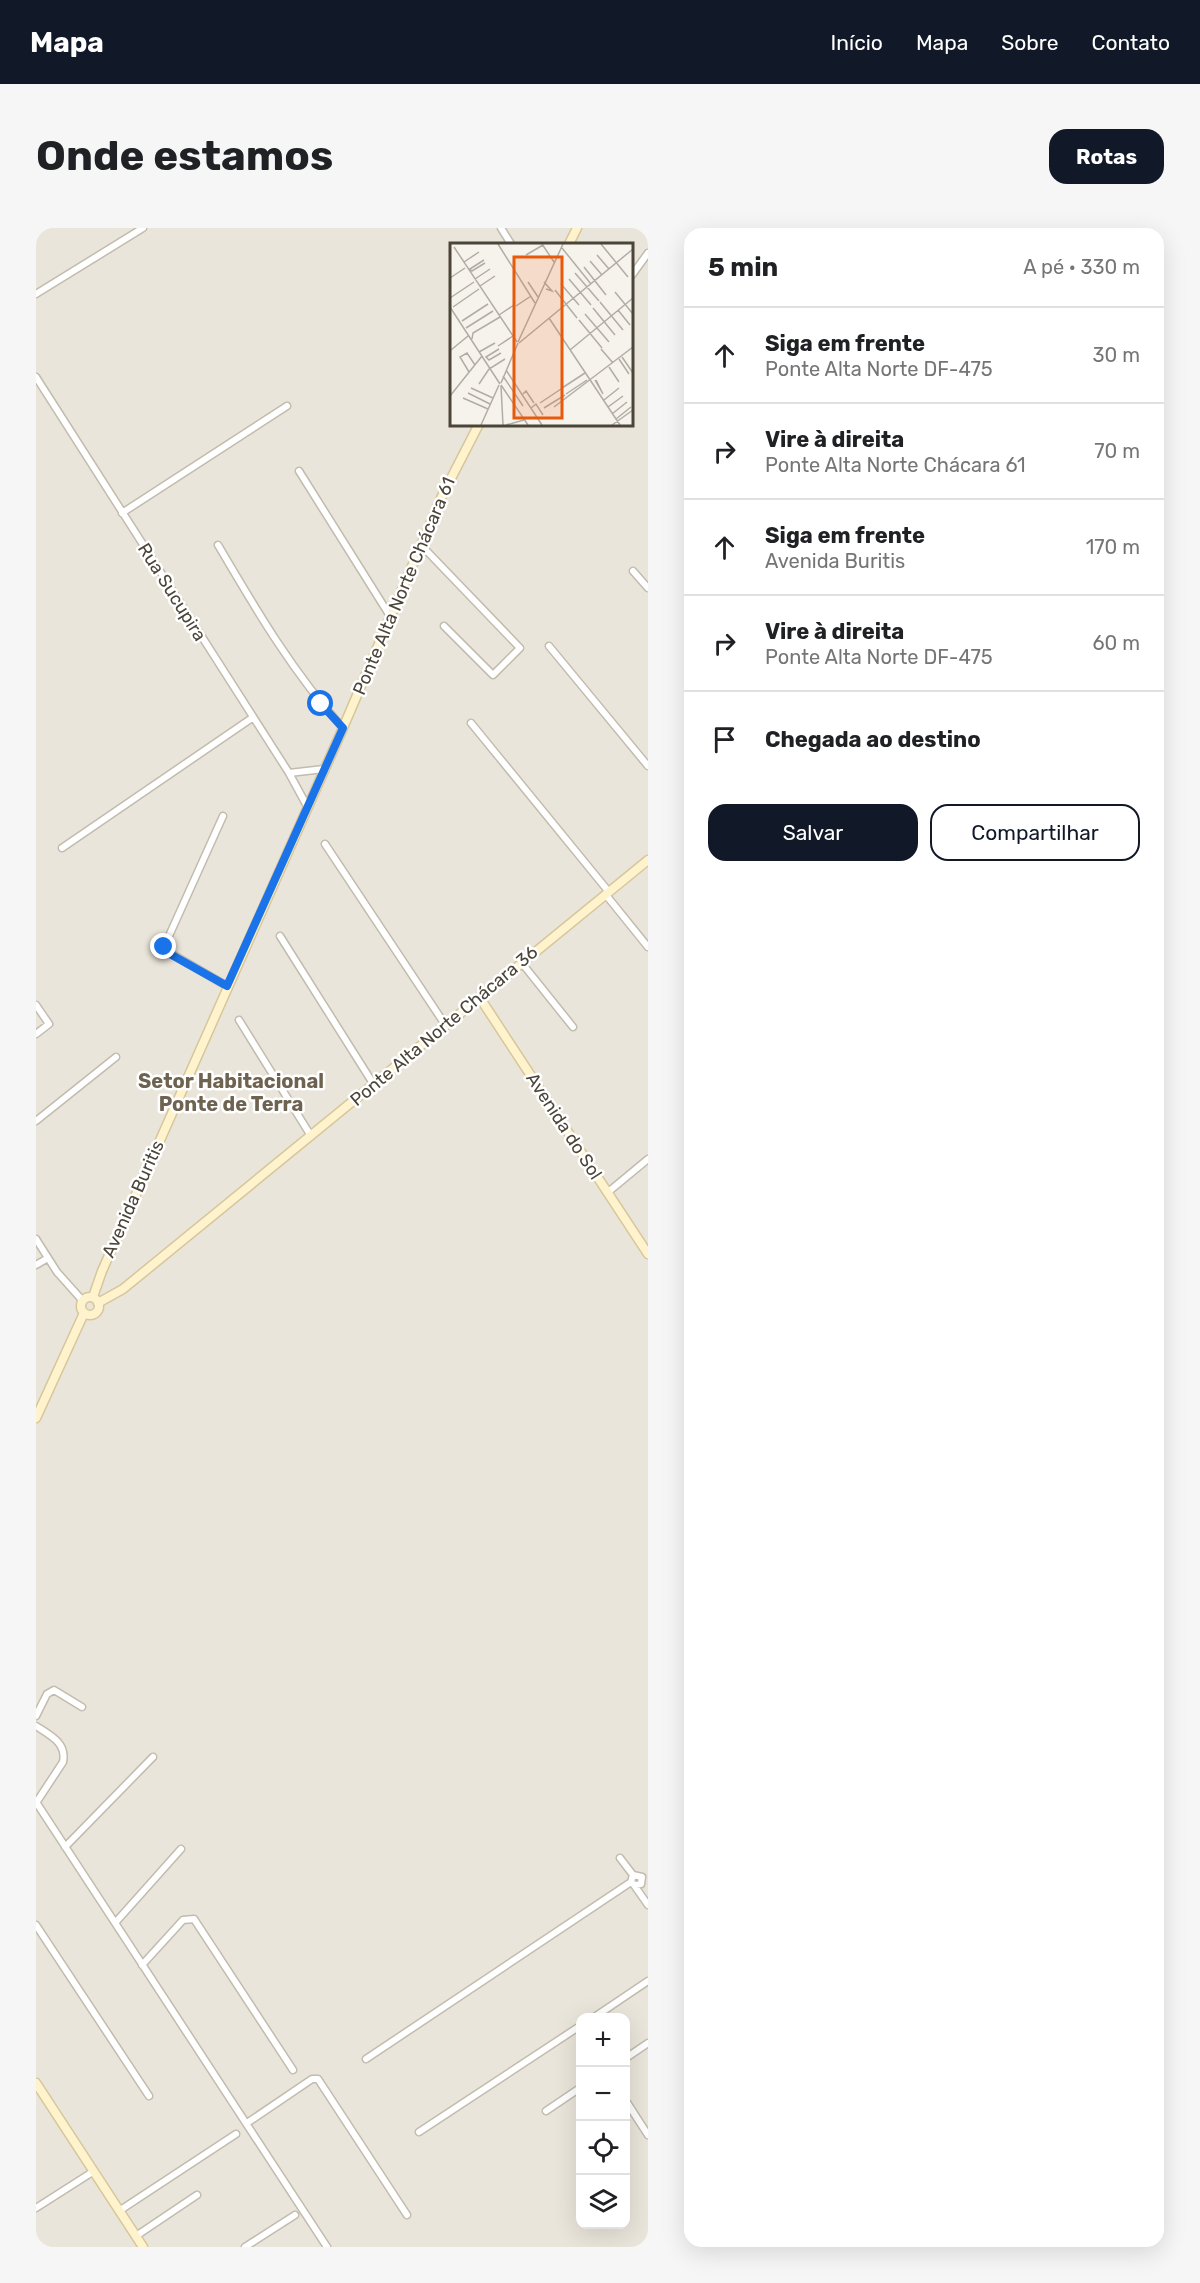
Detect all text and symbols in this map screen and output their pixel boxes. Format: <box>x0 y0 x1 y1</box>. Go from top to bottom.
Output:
text: Mapa <box>30 26 104 59</box>
text: Início <box>831 30 883 55</box>
text: Mapa <box>916 30 968 55</box>
text: Sobre <box>1001 30 1058 55</box>
text: Contato <box>1091 30 1170 55</box>
button: Rotas <box>1049 129 1164 184</box>
text: Onde estamos <box>36 131 333 181</box>
inset map <box>450 243 633 426</box>
text: 5 min <box>708 252 778 283</box>
text: A pé · 330 m <box>1023 255 1140 279</box>
text: Siga em frente <box>765 330 925 357</box>
icon: ahead <box>708 339 741 372</box>
text: 30 m <box>1093 343 1140 367</box>
text: Ponte Alta Norte DF-475 <box>765 357 993 381</box>
text: Vire à direita <box>765 426 904 453</box>
icon: right <box>708 435 741 468</box>
text: 70 m <box>1094 439 1140 463</box>
text: Ponte Alta Norte Chácara 61 <box>765 453 1026 477</box>
street label: Ponte Alta Norte Chácara 61 <box>348 474 460 698</box>
text: Siga em frente <box>765 522 925 549</box>
icon: ahead <box>708 531 741 564</box>
text: 170 m <box>1086 535 1140 559</box>
street label: Rua Sucupira <box>133 539 211 645</box>
text: Avenida Buritis <box>765 549 905 573</box>
text: Vire à direita <box>765 618 904 645</box>
icon: right <box>708 627 741 660</box>
text: 60 m <box>1093 631 1140 655</box>
text: Ponte Alta Norte DF-475 <box>765 645 993 669</box>
route start <box>307 690 333 716</box>
icon: arrive <box>708 723 741 756</box>
text: Chegada ao destino <box>765 726 981 753</box>
button: Salvar <box>708 804 918 861</box>
button: Compartilhar <box>930 804 1140 861</box>
route end <box>150 933 176 959</box>
street label: Ponte Alta Norte Chácara 36 <box>346 941 542 1111</box>
street label: Avenida do Sol <box>521 1068 607 1184</box>
district label: Setor Habitacional Ponte de Terra <box>138 1069 324 1116</box>
street label: Avenida Buritis <box>97 1137 169 1261</box>
map controls <box>576 2013 630 2229</box>
button: + <box>576 2013 630 2067</box>
button: − <box>576 2067 630 2121</box>
button: locate <box>576 2121 630 2175</box>
button: layers <box>576 2175 630 2229</box>

